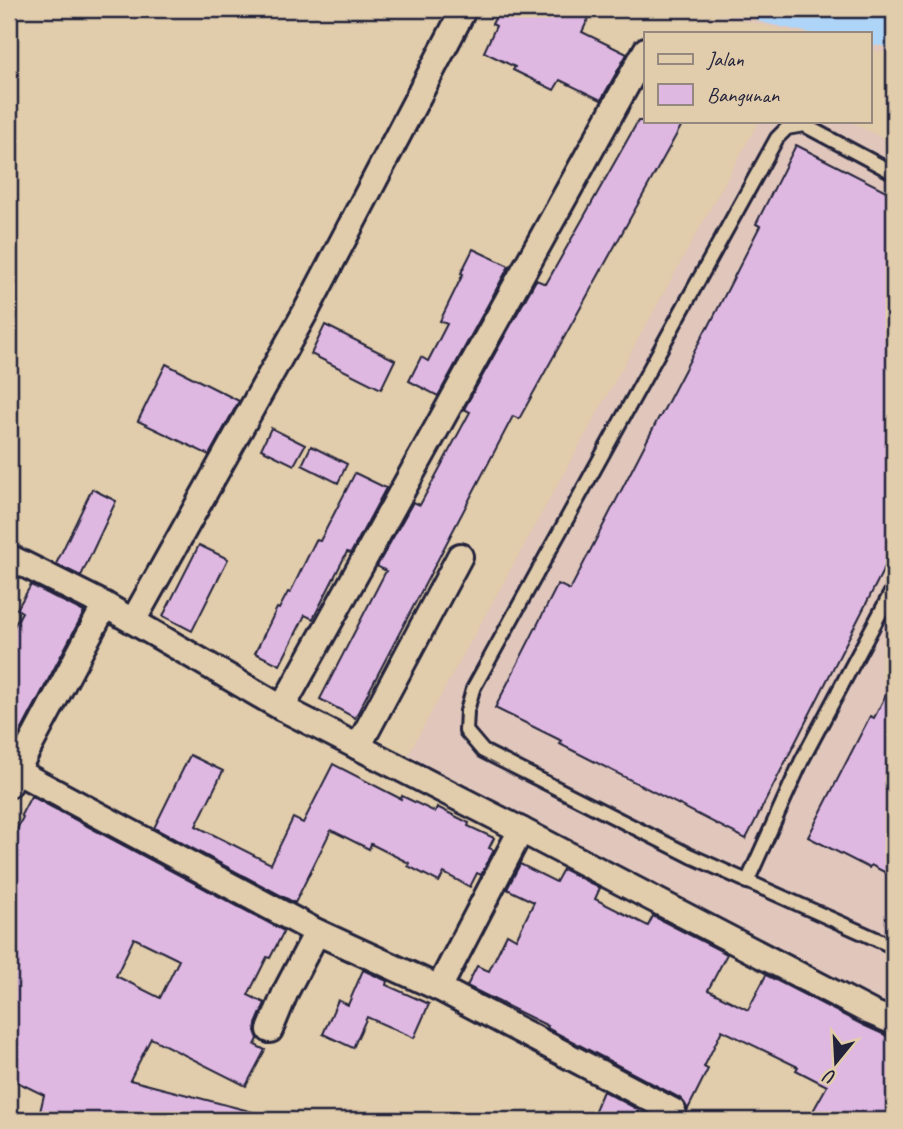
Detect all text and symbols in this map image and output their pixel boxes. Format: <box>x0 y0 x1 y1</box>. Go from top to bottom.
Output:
legend <box>644 32 872 122</box>
text: Jalan <box>706 46 744 72</box>
text: Bangunan <box>707 82 780 108</box>
north arrow <box>802 1028 872 1098</box>
text: U <box>819 1063 839 1090</box>

